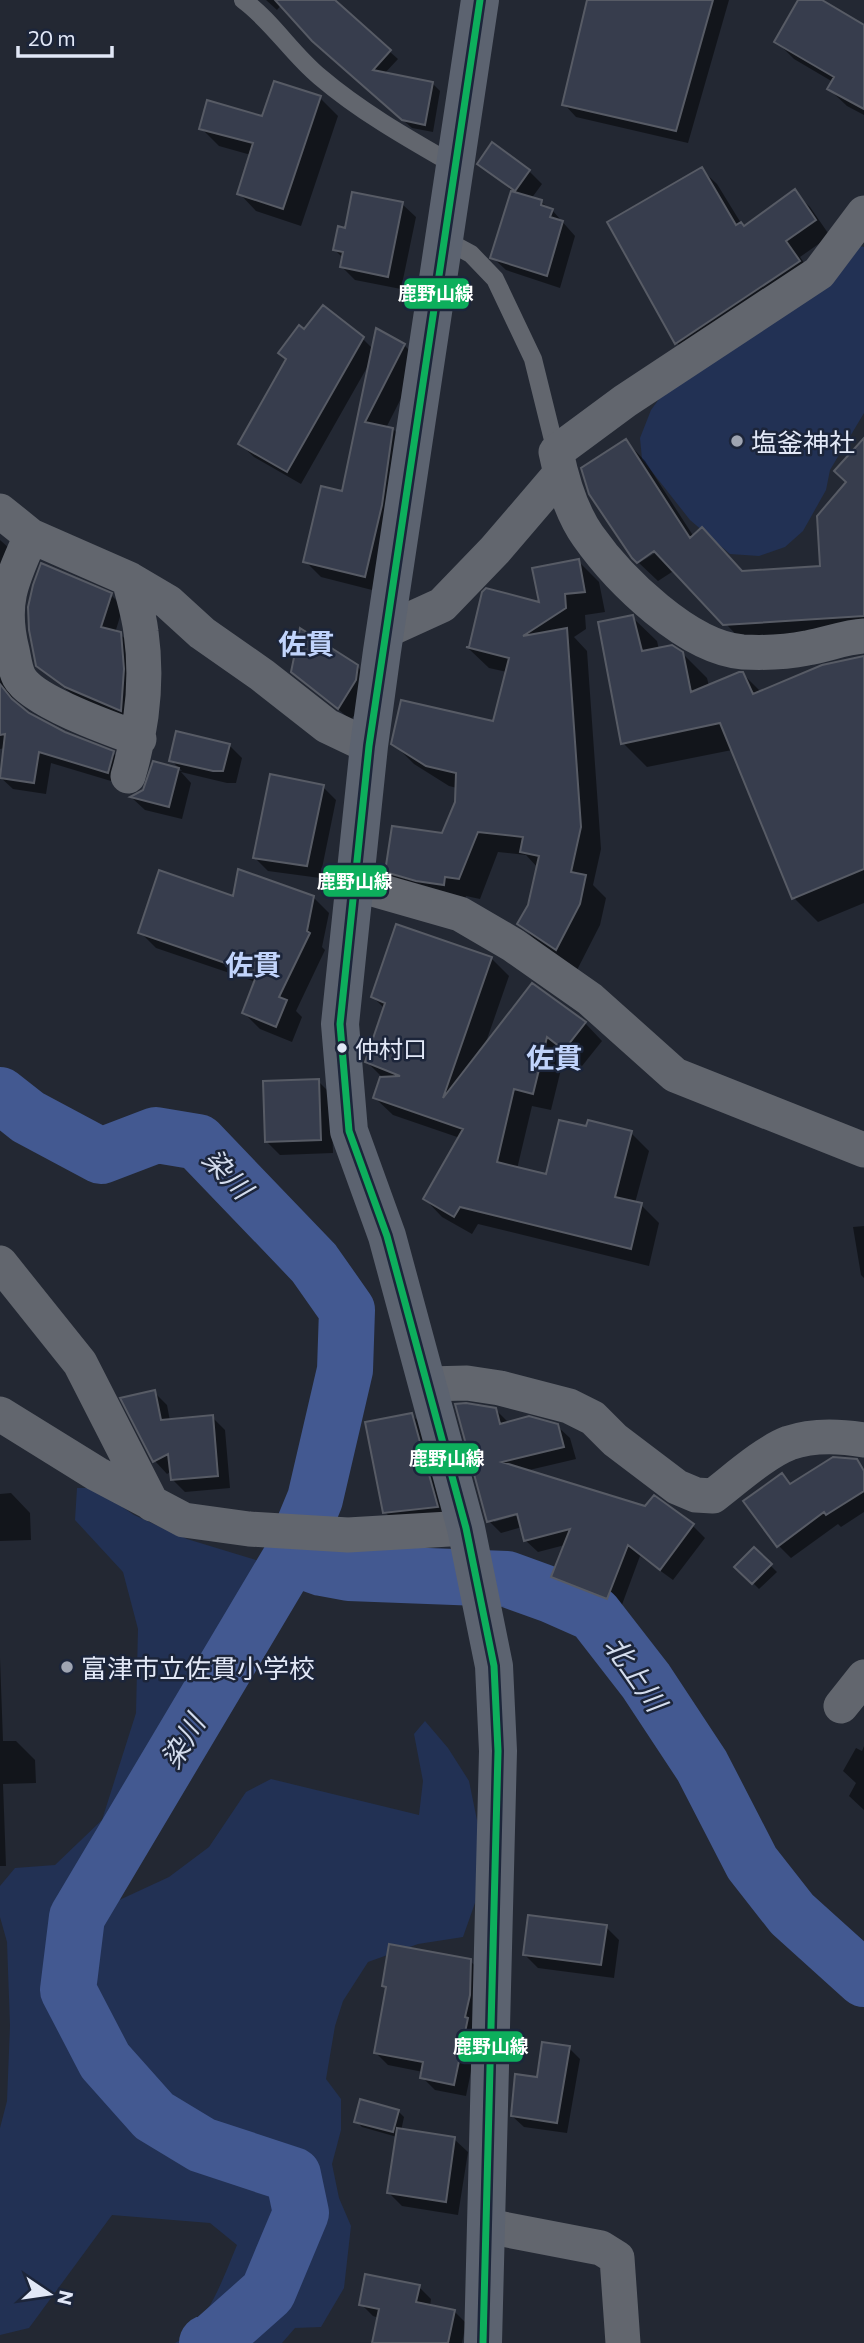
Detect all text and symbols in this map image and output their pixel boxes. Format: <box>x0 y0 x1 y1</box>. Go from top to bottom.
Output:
scale bar <box>18 14 112 58</box>
text: 20 m <box>28 25 76 50</box>
line badge: 鹿野山線 <box>403 277 470 310</box>
text: 鹿野山線 <box>398 281 474 304</box>
place label: 塩釜神社 <box>751 426 855 457</box>
marker: 塩釜神社 <box>729 433 745 449</box>
district label: 佐貫 <box>278 626 334 660</box>
line badge: 鹿野山線 <box>322 864 388 898</box>
text: 鹿野山線 <box>317 869 393 892</box>
district label: 佐貫 <box>225 947 281 981</box>
place label: 仲村口 <box>355 1034 427 1063</box>
district label: 佐貫 <box>526 1040 582 1074</box>
marker: 仲村口 <box>335 1041 349 1055</box>
water label: 染川 <box>196 1141 262 1207</box>
line badge: 鹿野山線 <box>414 1442 480 1475</box>
text: 鹿野山線 <box>409 1446 485 1469</box>
water label: 北上川 <box>598 1629 676 1720</box>
place label: 富津市立佐貫小学校 <box>81 1652 315 1683</box>
marker: 富津市立佐貫小学校 <box>59 1659 75 1675</box>
water label: 染川 <box>153 1706 213 1774</box>
line badge: 鹿野山線 <box>457 2030 524 2063</box>
text: 鹿野山線 <box>453 2034 529 2057</box>
north arrow <box>14 2259 84 2329</box>
text: N <box>53 2288 79 2307</box>

